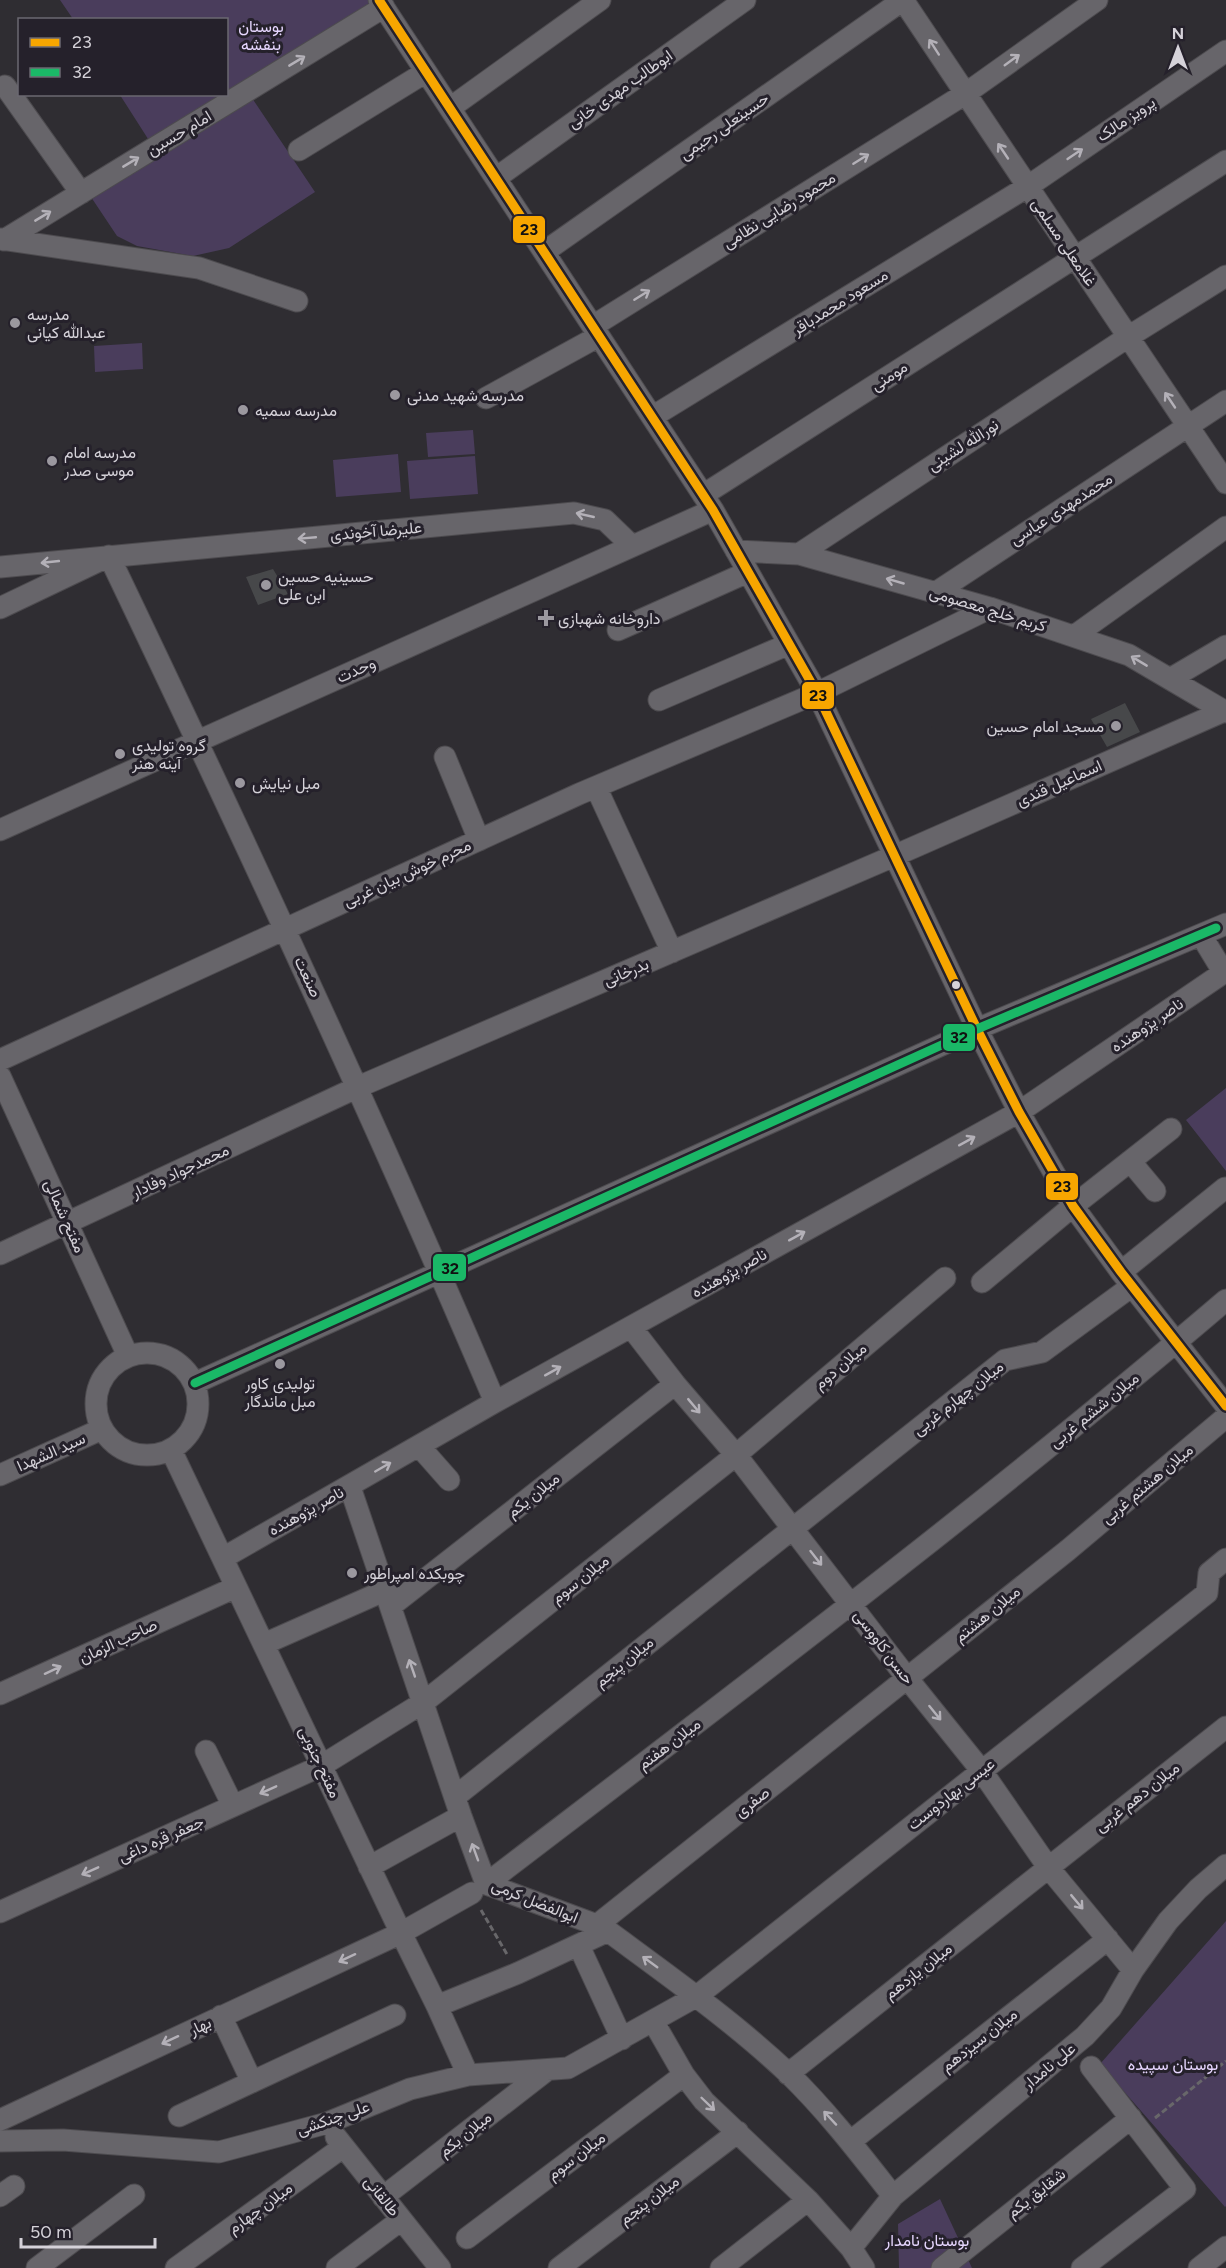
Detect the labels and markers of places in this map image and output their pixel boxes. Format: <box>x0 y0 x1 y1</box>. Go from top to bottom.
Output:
place label: مدرسه عبدالله کیانی <box>27 305 106 343</box>
marker: مدرسه عبدالله کیانی <box>8 316 22 330</box>
place label: مدرسه شهید مدنی <box>407 386 524 406</box>
marker: مدرسه شهید مدنی <box>388 388 402 402</box>
place label: مدرسه سمیه <box>255 401 337 421</box>
marker: مدرسه سمیه <box>236 403 250 417</box>
place label: مدرسه امام موسی صدر <box>63 443 136 481</box>
marker: مدرسه امام موسی صدر <box>45 454 59 468</box>
place label: حسینیه حسین ابن علی <box>278 567 374 605</box>
marker: حسینیه حسین ابن علی <box>259 578 273 592</box>
place label: داروخانه شهبازی <box>558 609 661 629</box>
marker: داروخانه شهبازی <box>539 611 553 625</box>
place label: مسجد امام حسین <box>987 717 1104 737</box>
marker: مسجد امام حسین <box>1109 719 1123 733</box>
place label: گروه تولیدی آینه هنر <box>131 736 206 774</box>
marker: گروه تولیدی آینه هنر <box>113 747 127 761</box>
place label: مبل نیایش <box>252 774 320 794</box>
marker: مبل نیایش <box>233 776 247 790</box>
unlabelled marker <box>950 979 962 991</box>
marker: تولیدی کاور مبل ماندگار <box>273 1357 287 1371</box>
place label: تولیدی کاور مبل ماندگار <box>243 1374 316 1412</box>
place label: چوبکده امپراطور <box>363 1564 465 1585</box>
marker: چوبکده امپراطور <box>345 1566 359 1580</box>

